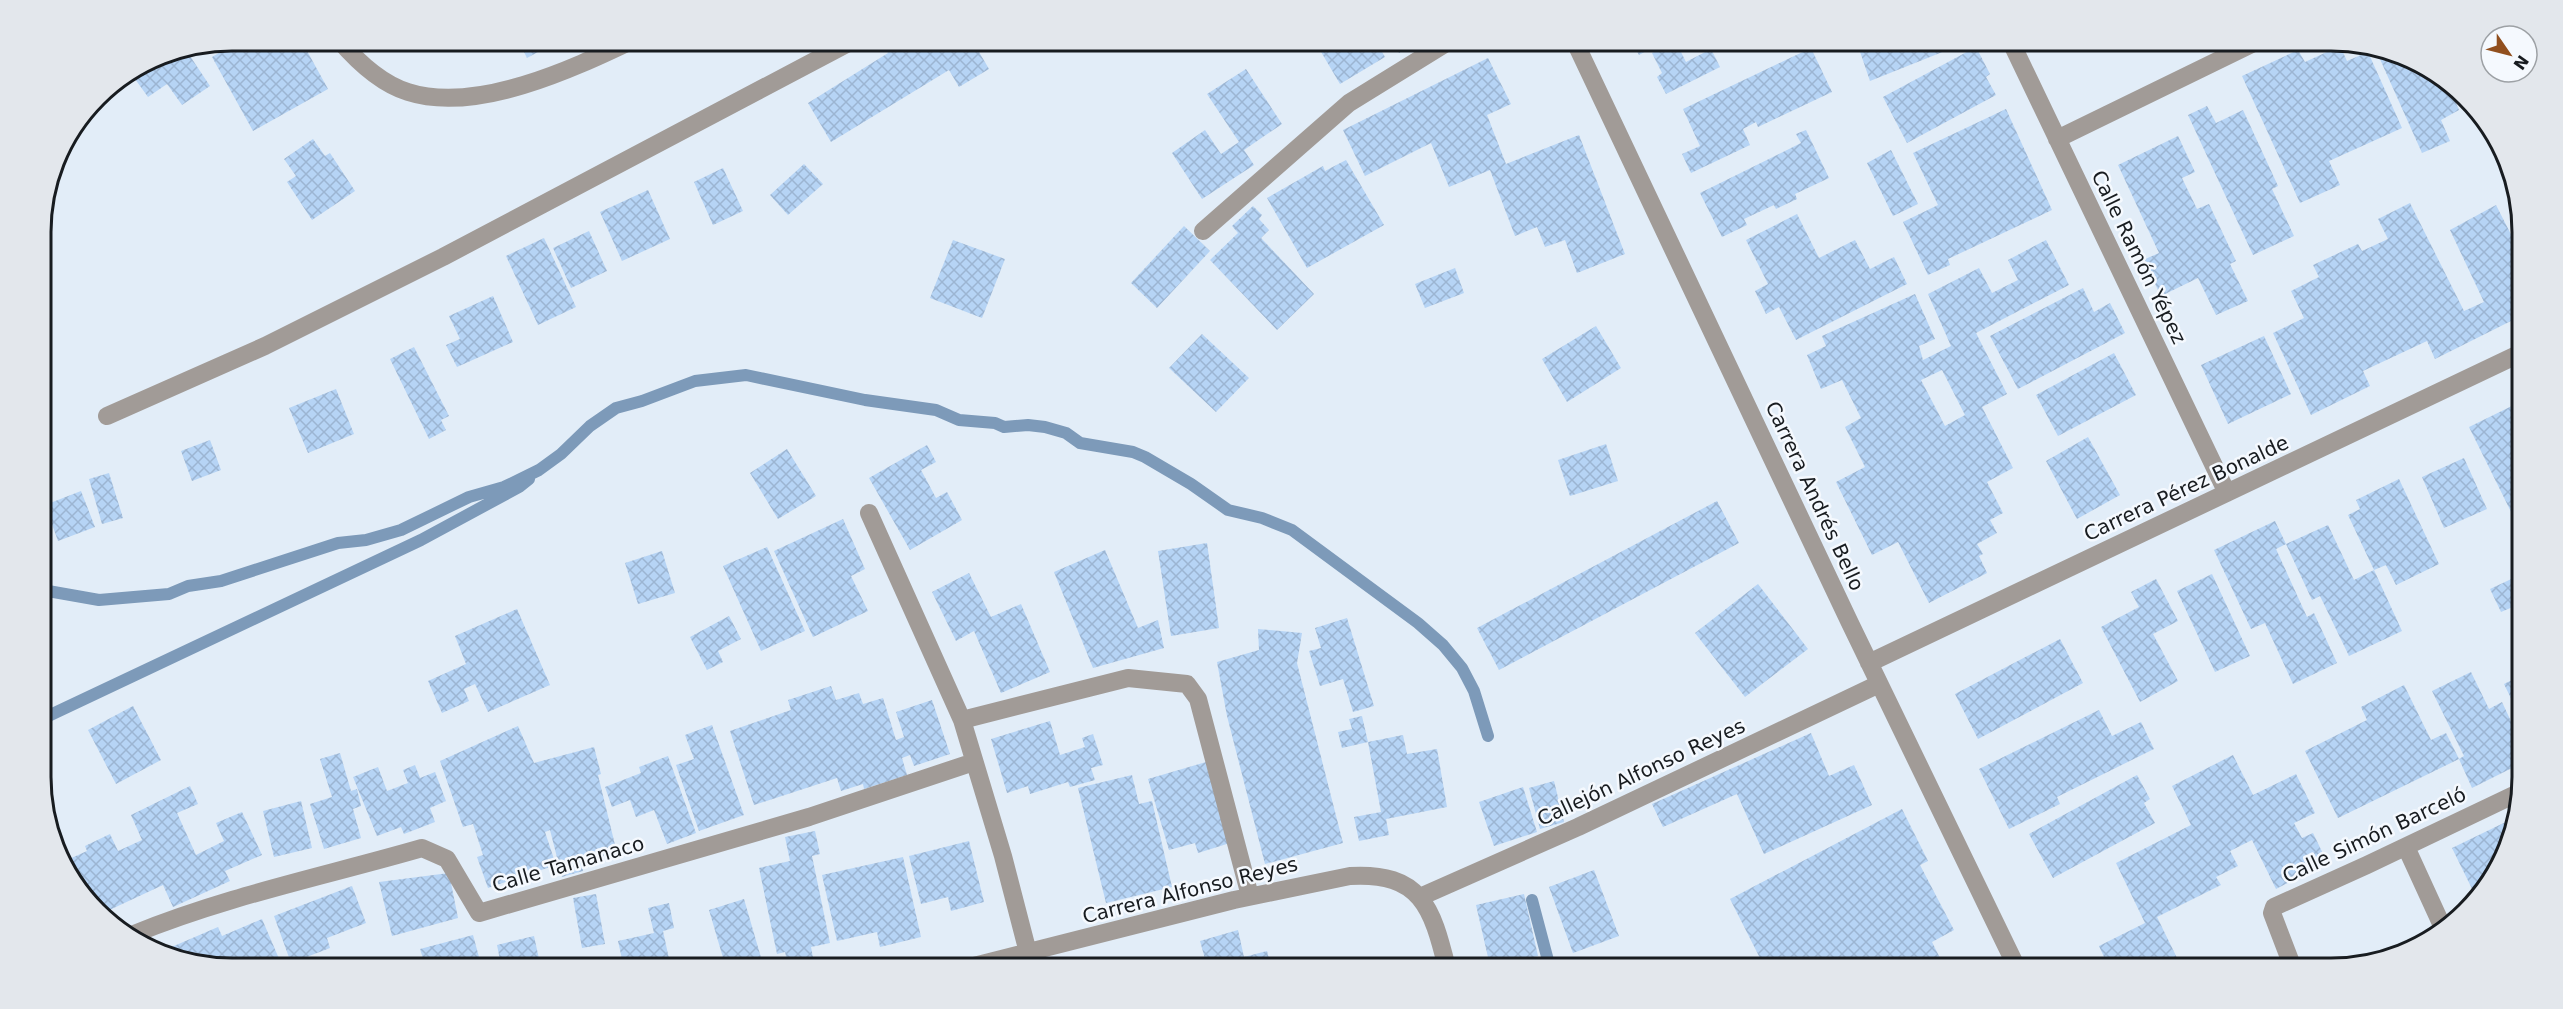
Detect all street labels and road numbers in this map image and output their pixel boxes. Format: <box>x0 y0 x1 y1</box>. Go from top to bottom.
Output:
street label: Calle Ramón Yépez <box>2087 166 2191 348</box>
street label: Carrera Andrés Bello <box>1761 397 1869 595</box>
street label: Carrera Pérez Bonalde <box>2080 430 2292 546</box>
street label: Callejón Alfonso Reyes <box>1533 713 1749 831</box>
street label: Calle Simón Barceló <box>2278 782 2470 888</box>
street label: Calle Tamanaco <box>489 831 647 897</box>
street label: Carrera Alfonso Reyes <box>1080 852 1300 928</box>

